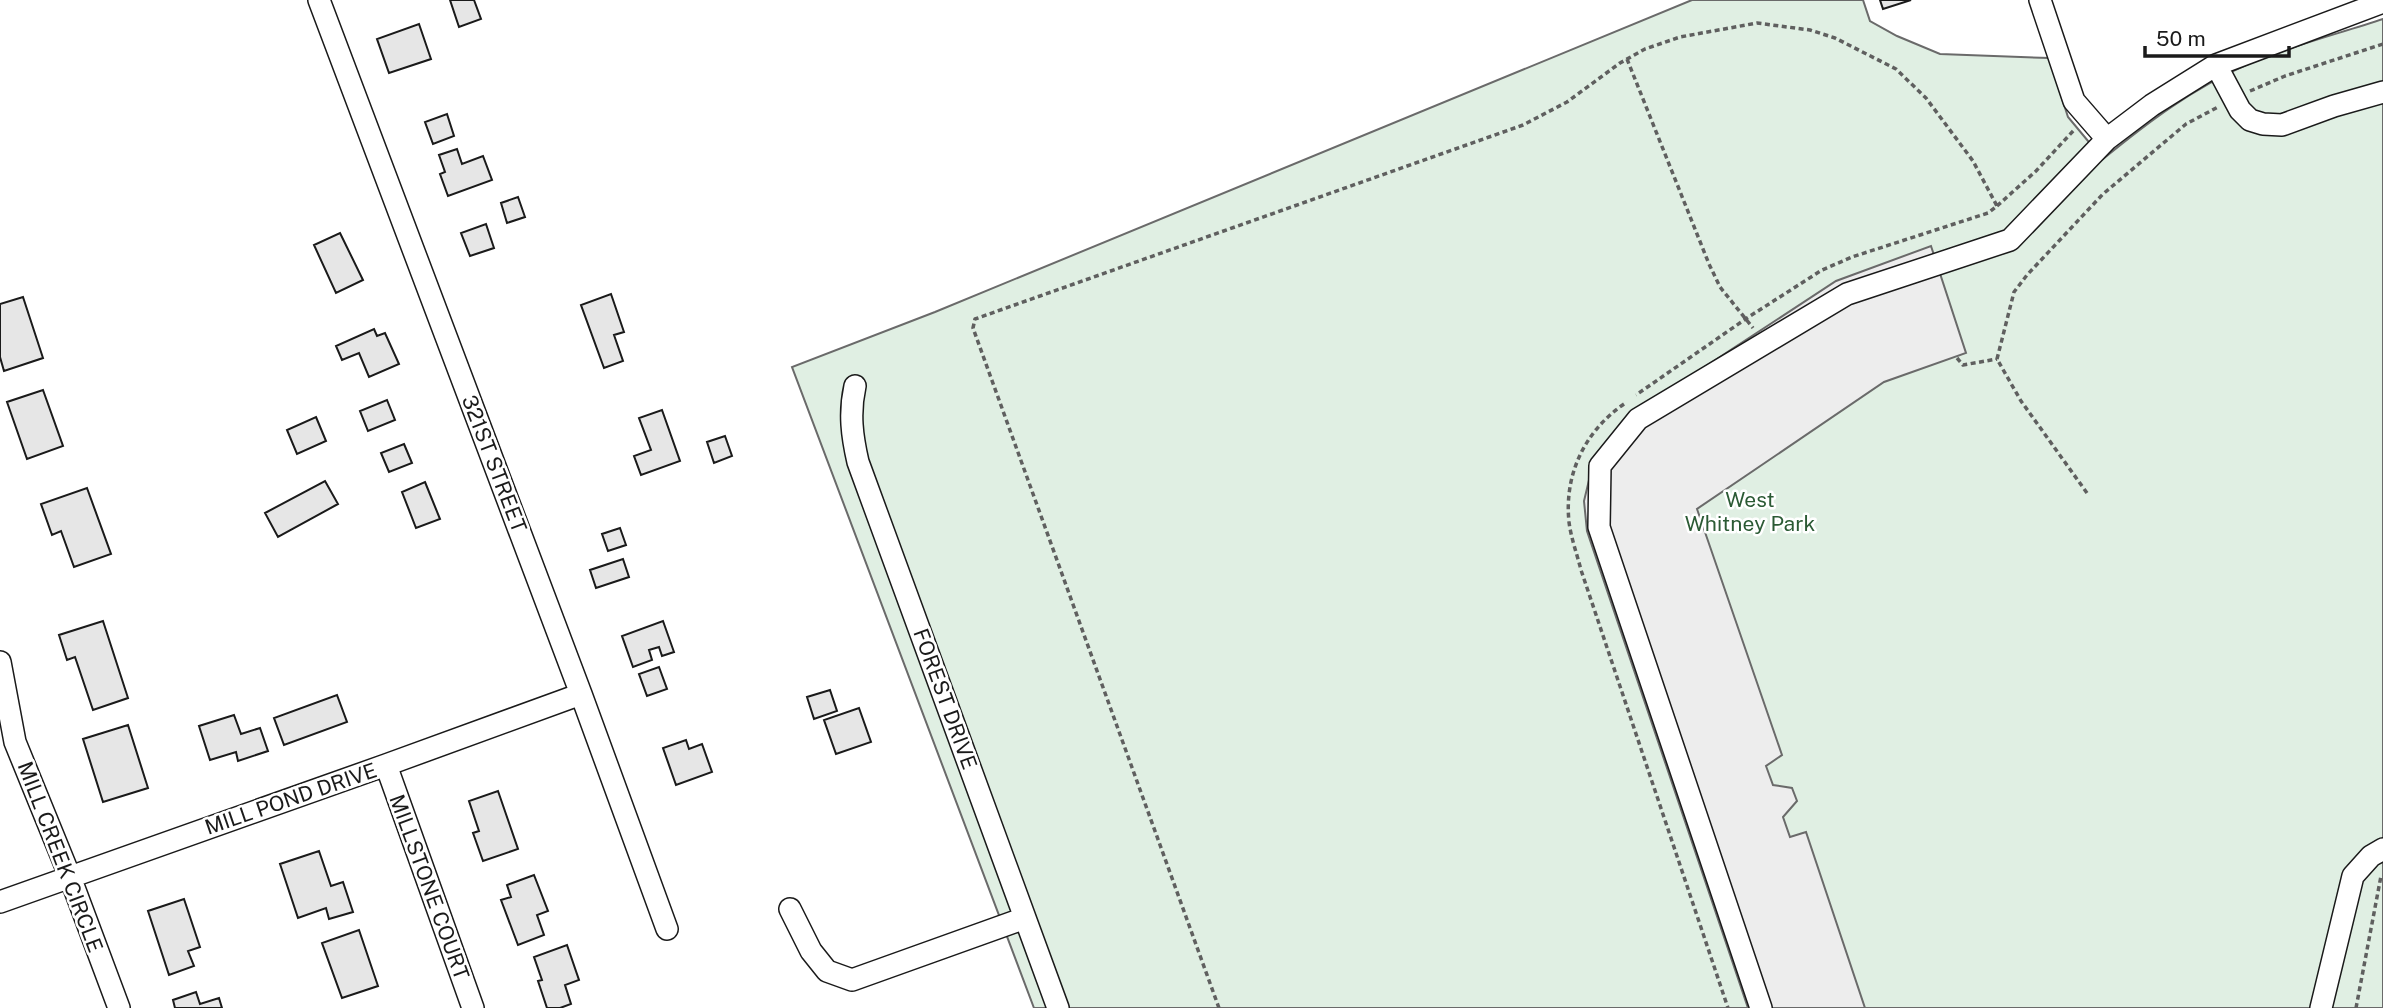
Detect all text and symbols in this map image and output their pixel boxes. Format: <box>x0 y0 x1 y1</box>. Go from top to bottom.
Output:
scale bar <box>2145 14 2288 58</box>
text: 50 m <box>2156 26 2206 51</box>
street label: 321ST STREET <box>457 392 532 536</box>
park label: West Whitney Park <box>1685 487 1815 536</box>
street label: FOREST DRIVE <box>908 625 983 773</box>
street label: MILL POND DRIVE <box>202 757 380 840</box>
street label: MILL CREEK CIRCLE <box>13 758 108 956</box>
street label: MILLSTONE COURT <box>384 791 475 983</box>

